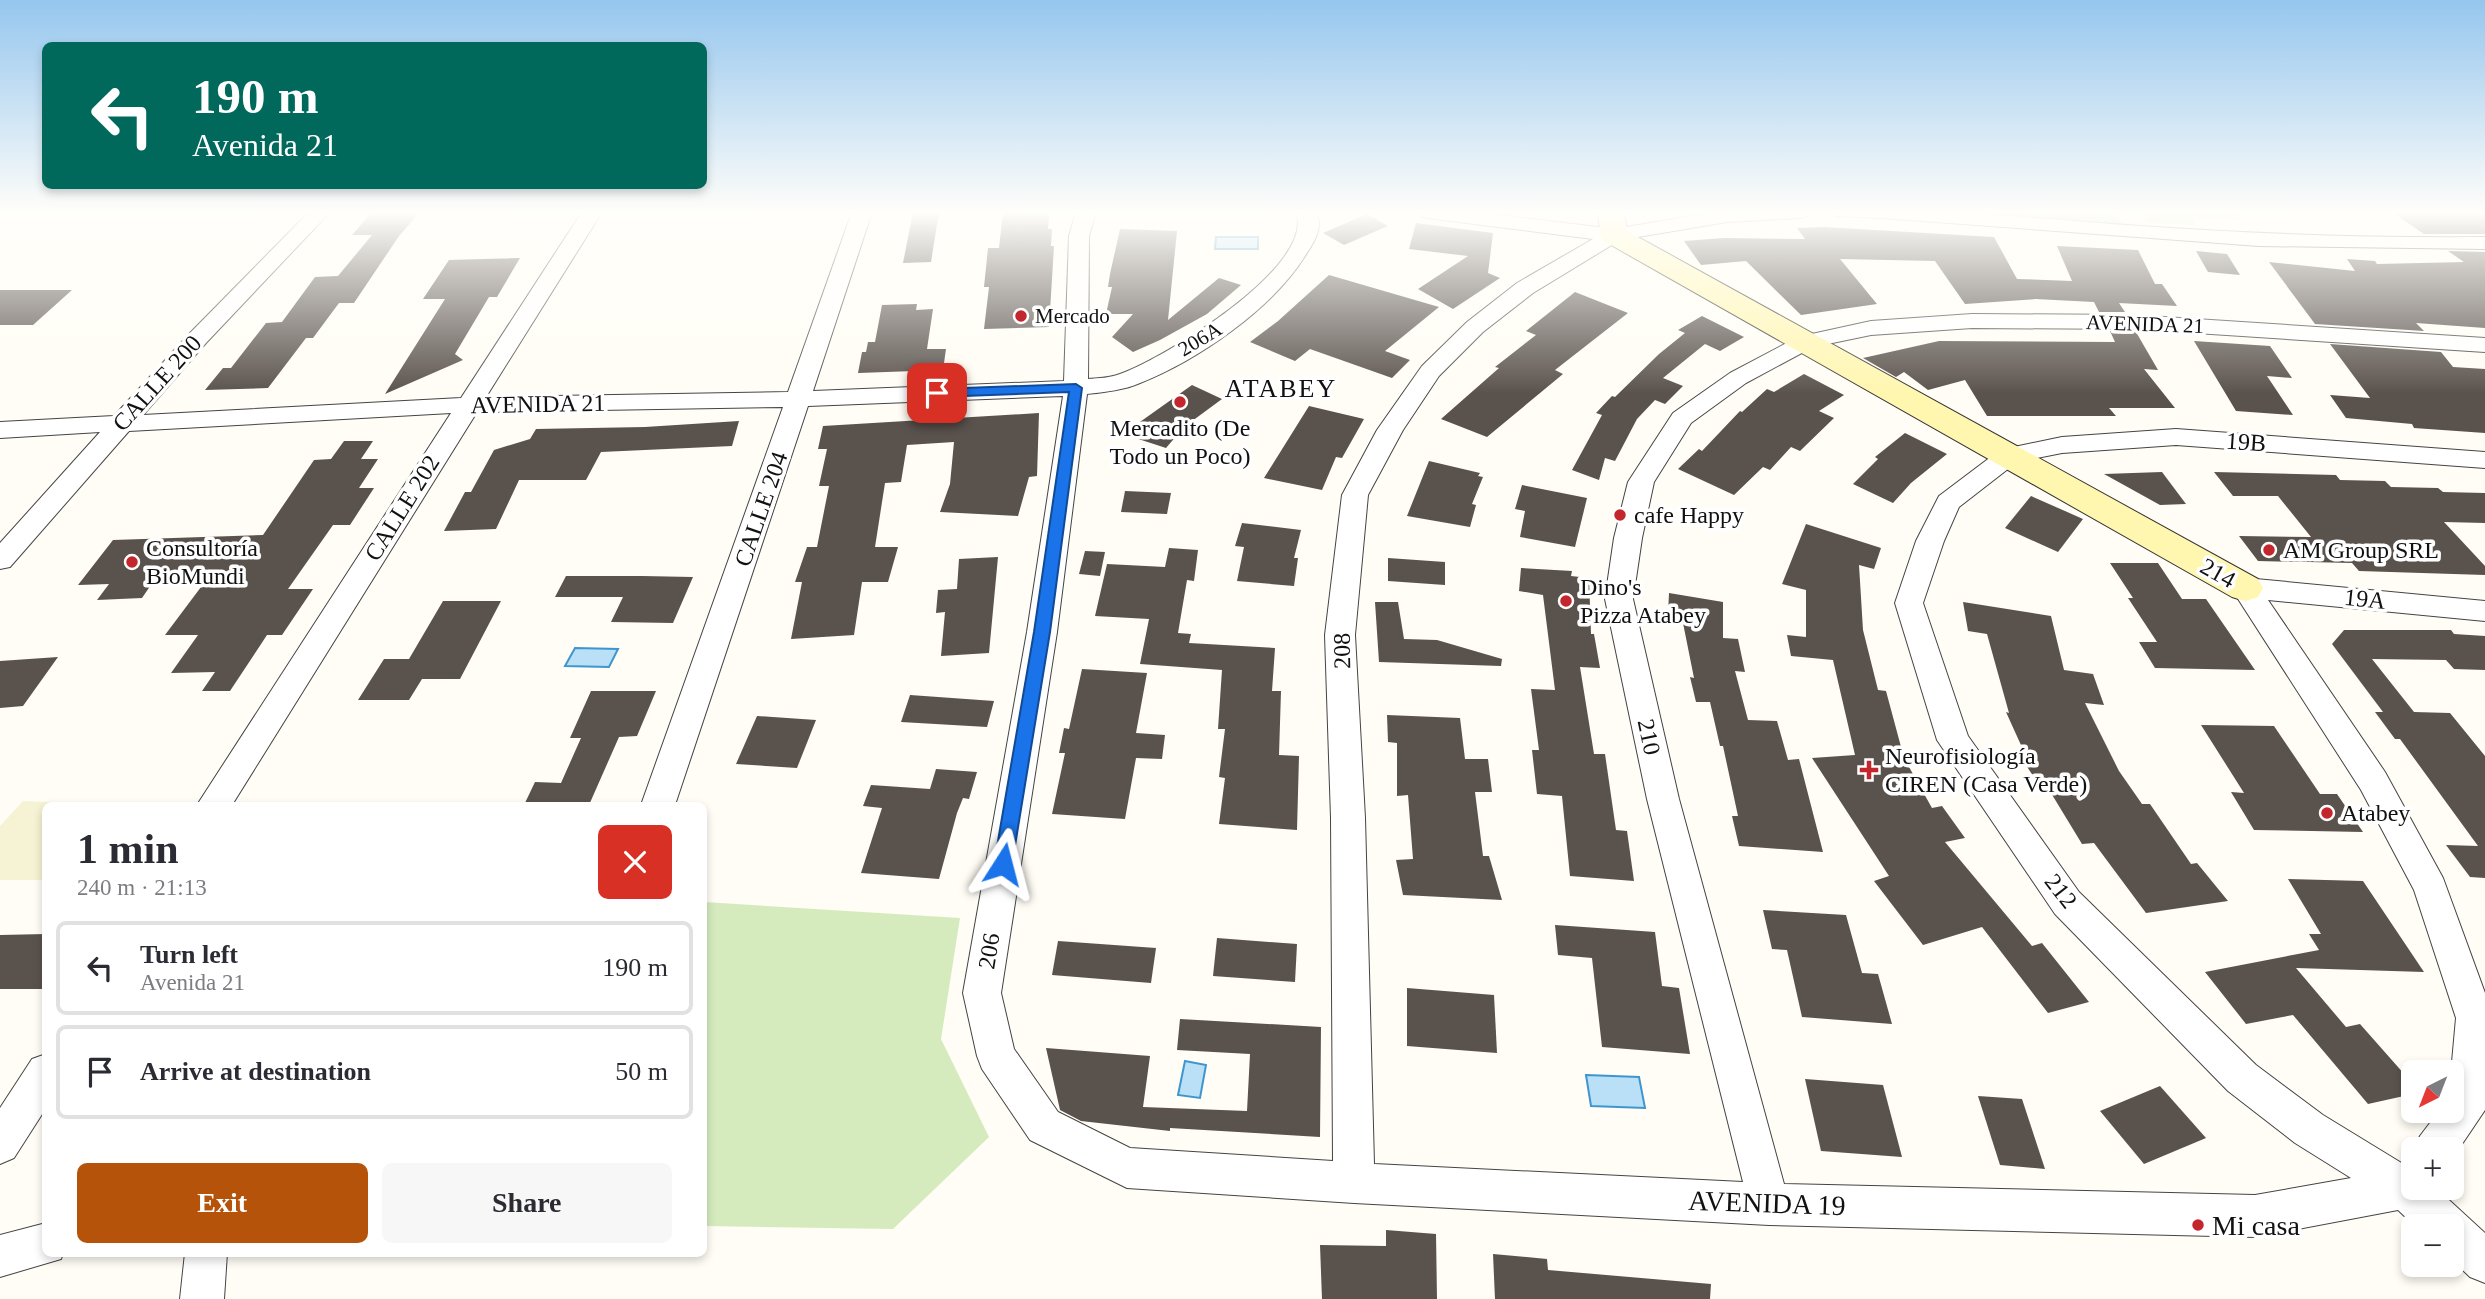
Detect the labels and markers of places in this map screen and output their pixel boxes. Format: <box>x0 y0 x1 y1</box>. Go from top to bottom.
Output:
place label: Mercado <box>1035 304 1110 328</box>
marker: Mercado <box>1013 308 1029 324</box>
pin <box>907 363 967 423</box>
marker: Mercadito (De Todo un Poco) <box>1172 394 1188 410</box>
place label: Mercadito (De Todo un Poco) <box>1110 415 1250 469</box>
place label: cafe Happy <box>1634 502 1744 528</box>
marker: cafe Happy <box>1612 507 1628 523</box>
place label: Consultoría BioMundi <box>146 535 258 589</box>
place label: AM Group SRL <box>2283 537 2439 563</box>
marker: AM Group SRL <box>2261 542 2277 558</box>
marker: Consultoría BioMundi <box>124 554 140 570</box>
place label: Dino's Pizza Atabey <box>1580 574 1706 628</box>
marker: Dino's Pizza Atabey <box>1558 593 1574 609</box>
place label: Neurofisiología CIREN (Casa Verde) <box>1885 743 2087 797</box>
marker: Neurofisiología CIREN (Casa Verde) <box>1859 760 1879 780</box>
place label: Atabey <box>2341 800 2410 826</box>
marker: Atabey <box>2319 805 2335 821</box>
place label: Mi casa <box>2212 1210 2300 1241</box>
marker: Mi casa <box>2190 1217 2206 1233</box>

